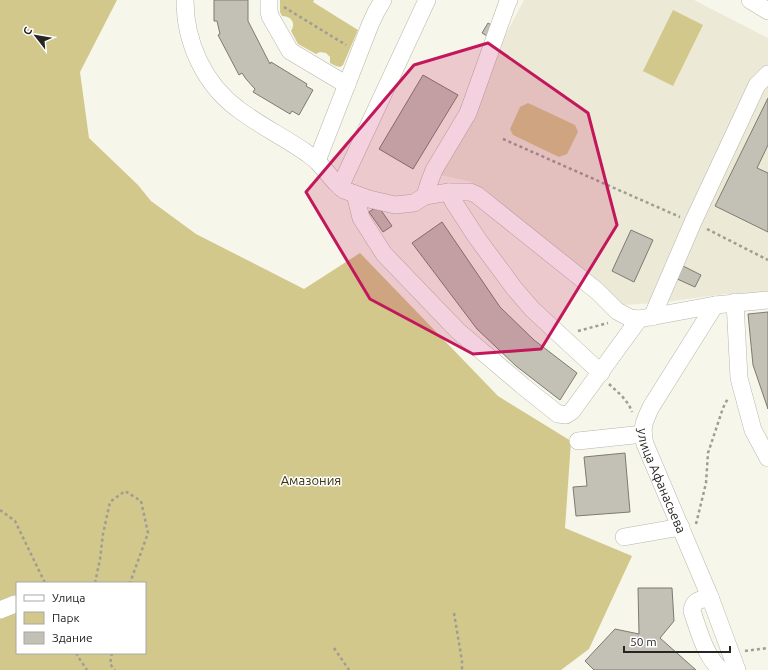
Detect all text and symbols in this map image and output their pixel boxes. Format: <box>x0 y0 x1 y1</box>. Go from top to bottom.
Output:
north arrow <box>16 16 56 56</box>
text: С <box>20 25 34 37</box>
street label: улица Афанасьева <box>636 428 689 535</box>
park label: Амазония <box>281 473 341 487</box>
legend <box>16 582 146 654</box>
text: Улица <box>52 591 85 604</box>
text: Парк <box>52 611 80 624</box>
scale bar <box>624 628 730 654</box>
text: Здание <box>52 631 93 644</box>
text: 50 m <box>630 635 657 648</box>

